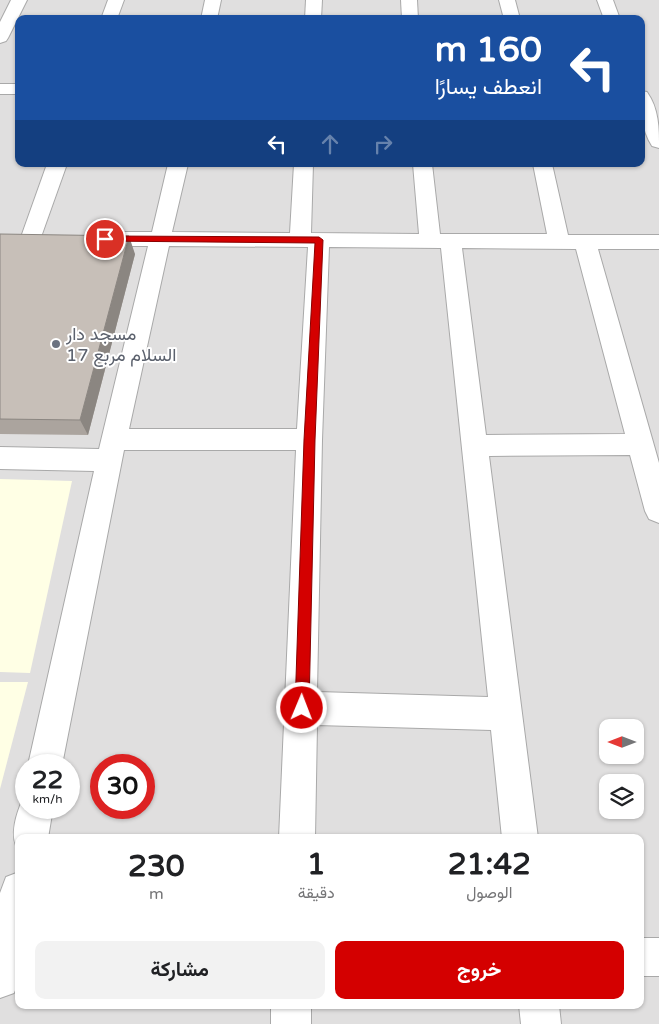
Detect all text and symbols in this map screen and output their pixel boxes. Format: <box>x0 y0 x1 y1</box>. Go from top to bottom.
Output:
text: 160 m <box>435 29 542 71</box>
icon: left <box>560 35 625 100</box>
text: انعطف يسارًا <box>435 74 542 100</box>
icon: left <box>263 130 291 158</box>
icon: ahead <box>316 130 344 158</box>
icon: right <box>369 130 397 158</box>
pin <box>84 218 126 260</box>
icon: arrive <box>91 225 119 253</box>
place label: مسجد دار السلام مربع 17 <box>65 323 176 367</box>
marker: مسجد دار السلام مربع 17 <box>50 338 62 350</box>
position arrow <box>275 681 327 733</box>
north arrow <box>599 719 644 764</box>
map controls <box>599 719 644 819</box>
speed limit sign: 30 <box>90 754 155 819</box>
text: 22 <box>32 765 63 795</box>
button: layers <box>599 774 644 819</box>
text: km/h <box>32 792 63 806</box>
text: 1 <box>307 846 326 883</box>
text: 21:42 <box>448 846 531 883</box>
text: 230 <box>128 848 185 885</box>
text: دقيقة <box>298 883 335 903</box>
text: الوصول <box>466 883 512 903</box>
text: m <box>149 884 164 904</box>
button: مشاركة <box>35 941 325 999</box>
button: خروج <box>335 941 624 999</box>

